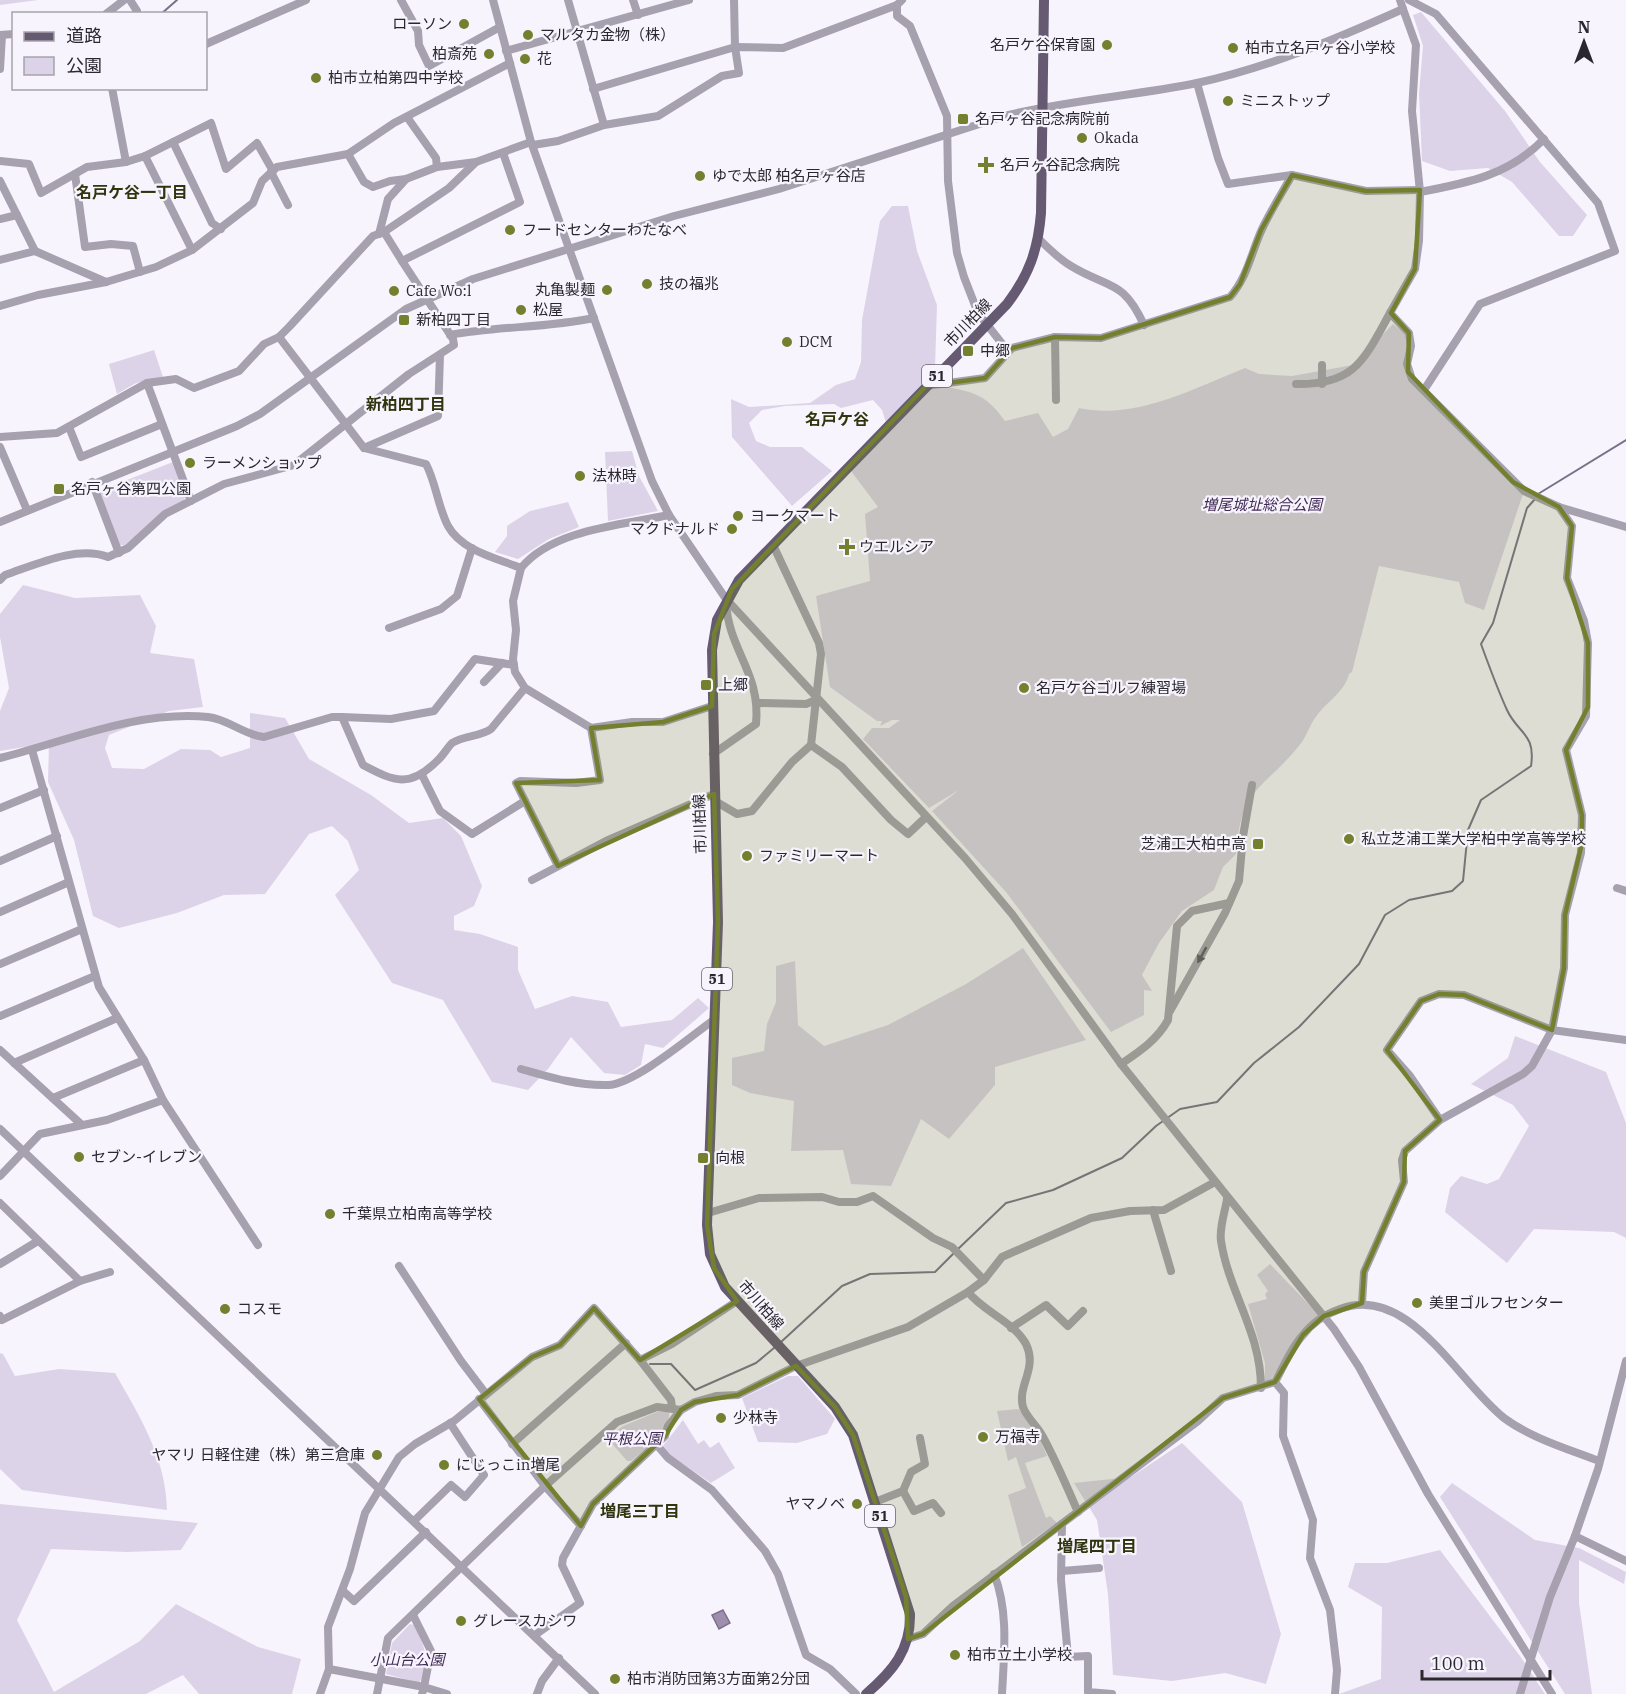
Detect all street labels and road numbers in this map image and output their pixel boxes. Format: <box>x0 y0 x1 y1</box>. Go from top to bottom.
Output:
street label: 市川柏線 <box>940 294 995 351</box>
road number: 51 <box>922 365 952 387</box>
street label: 市川柏線 <box>689 794 710 854</box>
road number: 51 <box>702 968 732 990</box>
street label: 市川柏線 <box>735 1276 788 1334</box>
road number: 51 <box>865 1505 895 1527</box>

